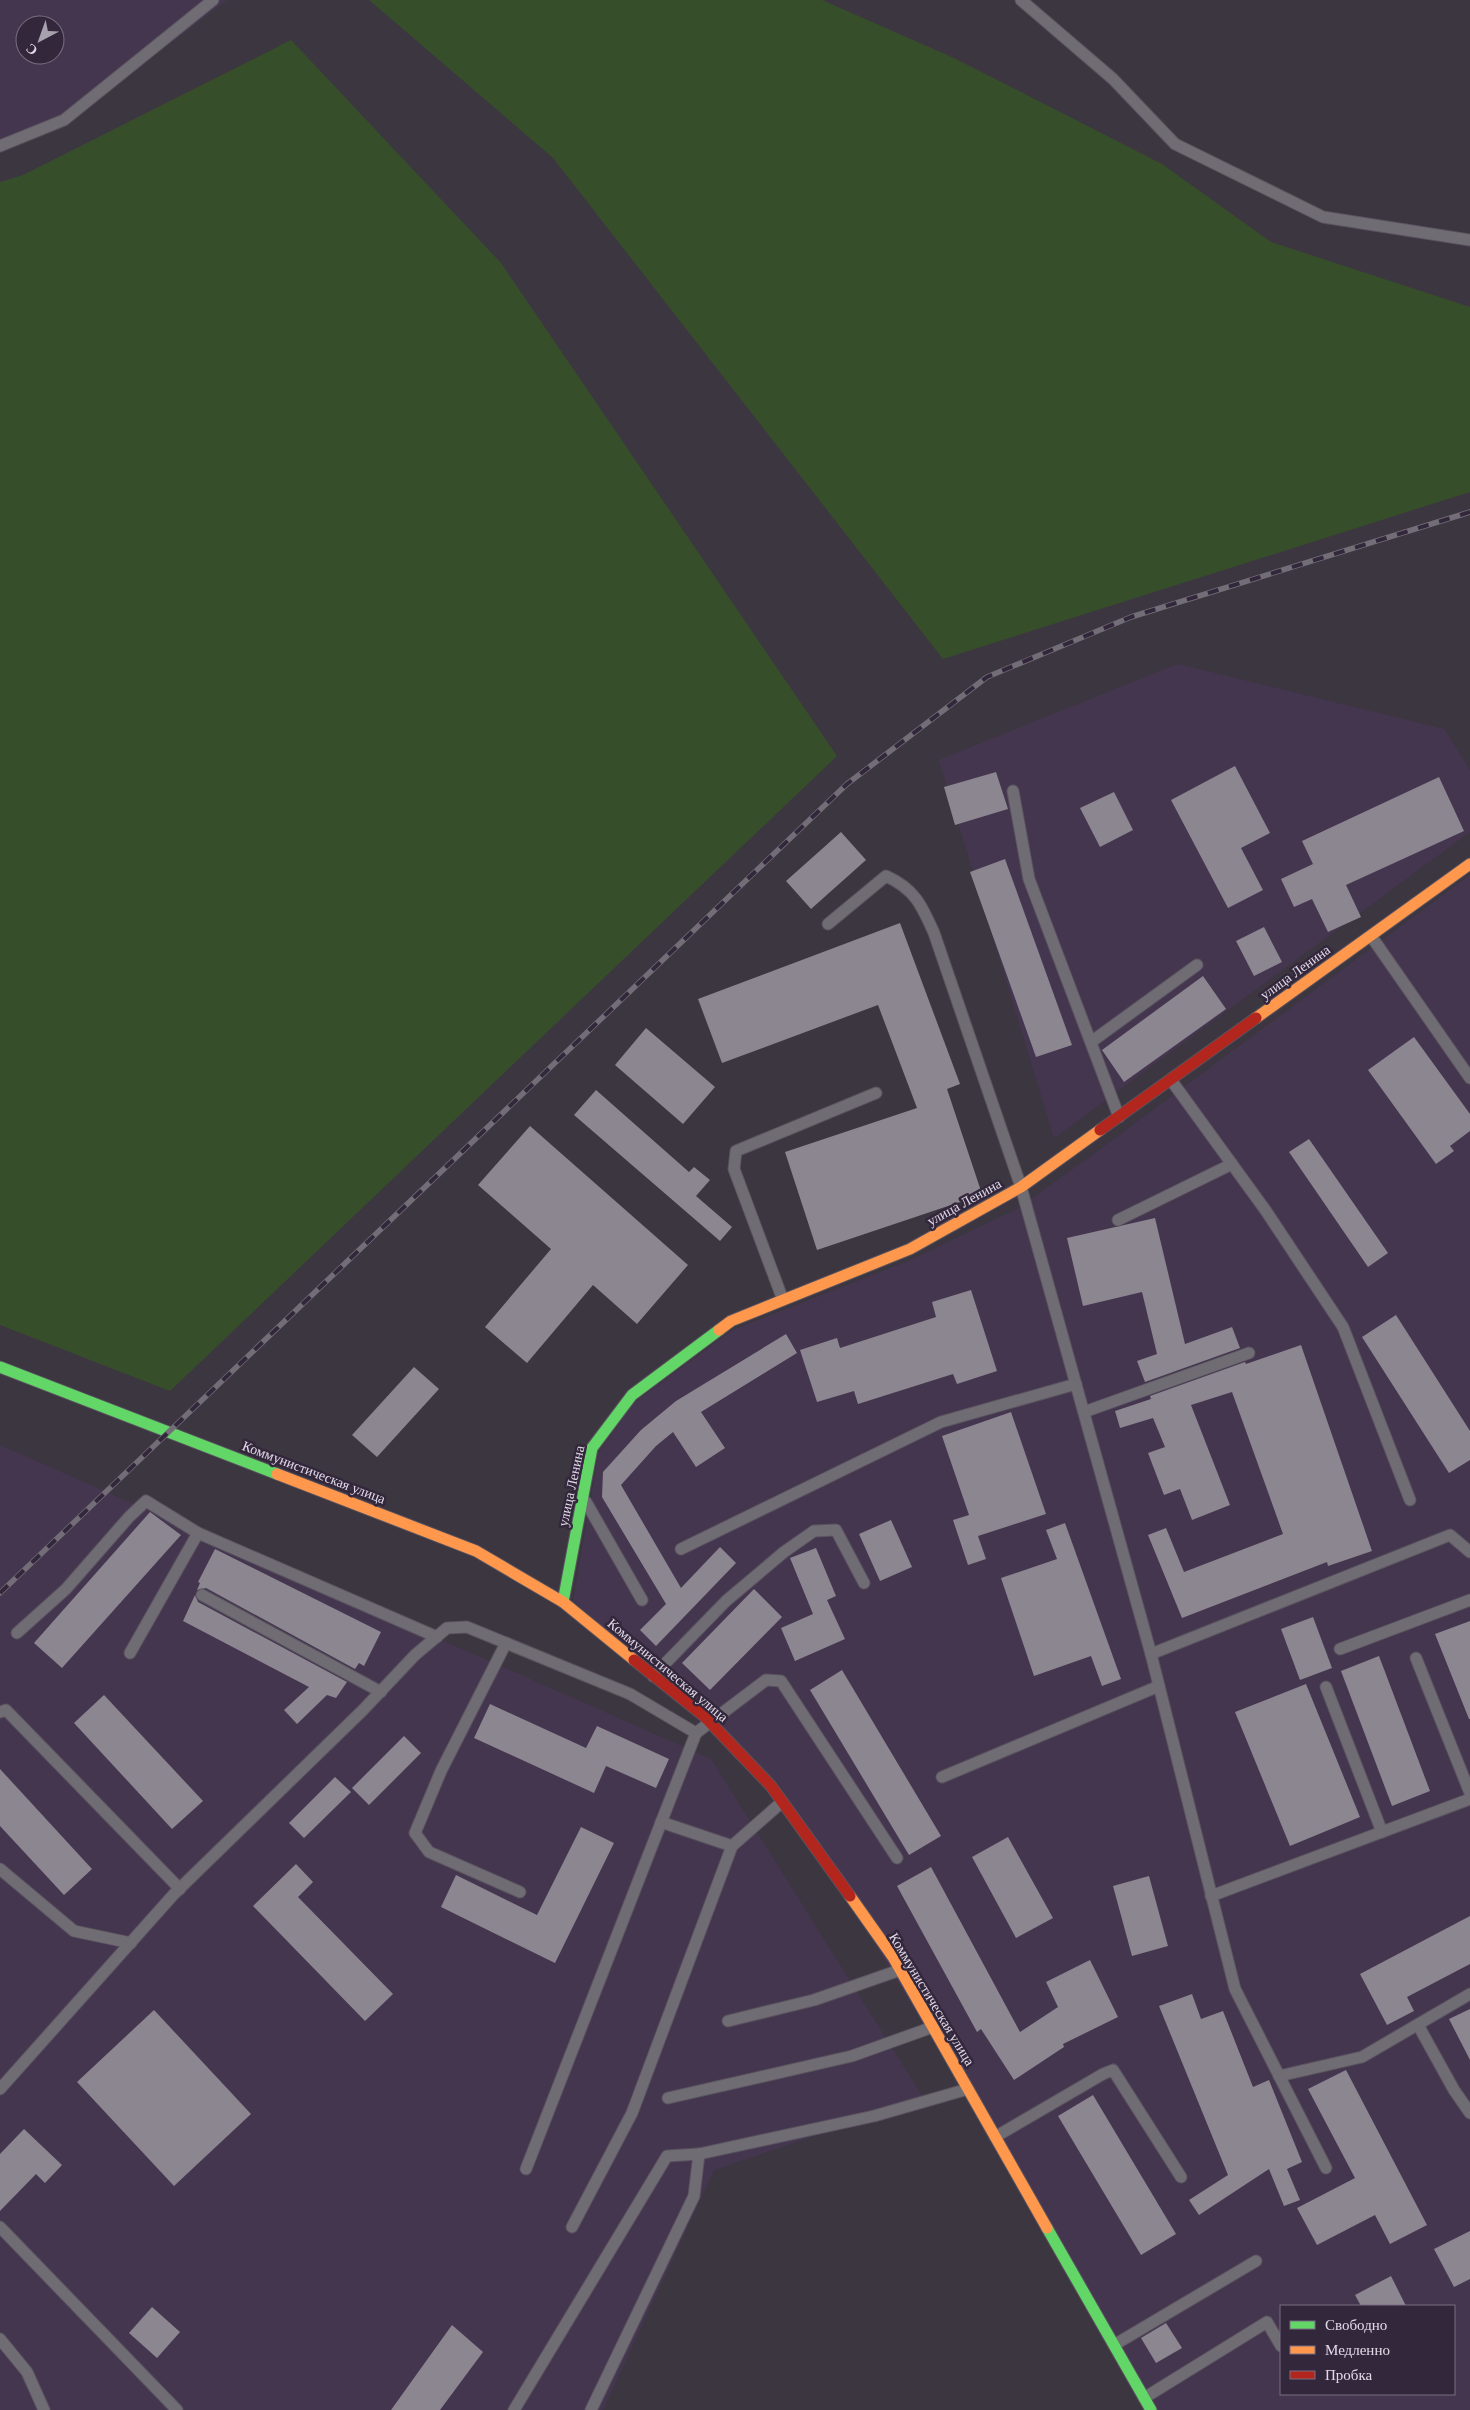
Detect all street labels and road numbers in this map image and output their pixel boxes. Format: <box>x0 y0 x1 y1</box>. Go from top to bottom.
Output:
street label: улица Ленина <box>1258 942 1334 1003</box>
street label: улица Ленина <box>925 1176 1005 1229</box>
street label: Коммунистическая улица <box>240 1438 388 1507</box>
street label: улица Ленина <box>556 1443 588 1528</box>
street label: Коммунистическая улица <box>605 1616 731 1725</box>
street label: Коммунистическая улица <box>886 1930 978 2069</box>

